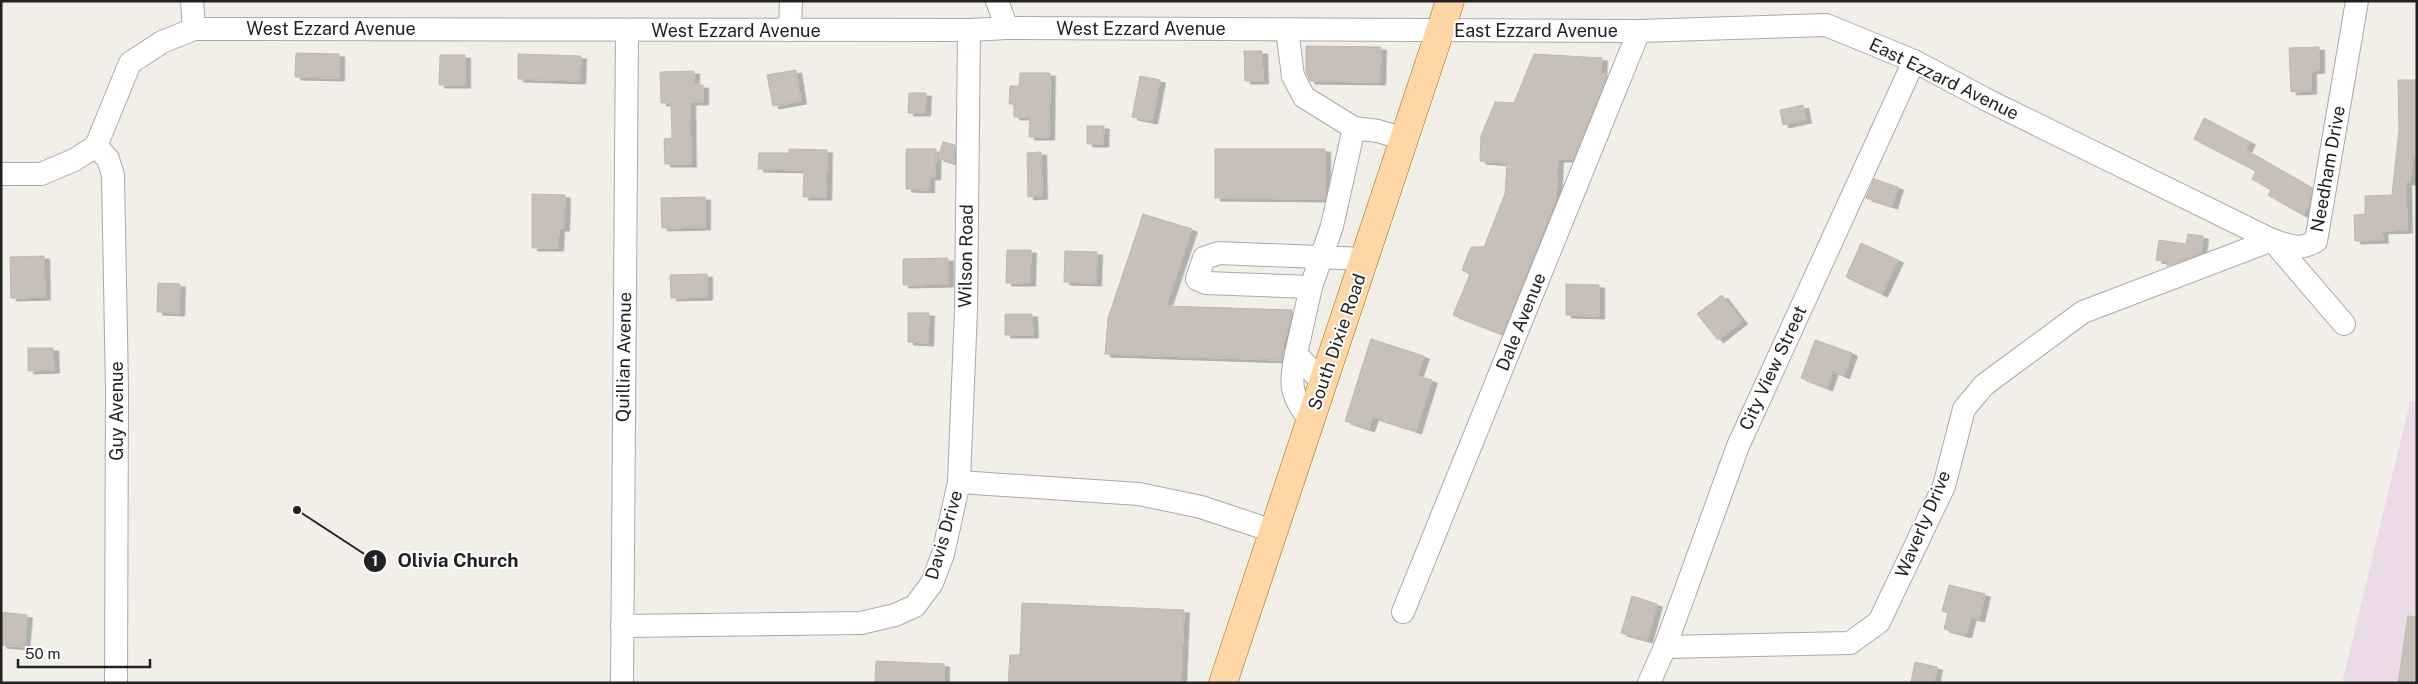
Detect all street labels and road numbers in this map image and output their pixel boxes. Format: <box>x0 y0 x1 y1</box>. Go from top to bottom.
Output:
street label: West Ezzard Avenue <box>246 18 416 39</box>
street label: West Ezzard Avenue <box>1056 18 1226 39</box>
street label: West Ezzard Avenue <box>651 20 821 41</box>
street label: East Ezzard Avenue <box>1454 20 1618 41</box>
street label: East Ezzard Avenue <box>1866 33 2022 124</box>
street label: Needham Drive <box>2306 104 2349 234</box>
street label: Wilson Road <box>954 204 977 308</box>
street label: Dale Avenue <box>1491 270 1550 374</box>
street label: South Dixie Road <box>1303 271 1370 413</box>
street label: Quillian Avenue <box>612 292 635 422</box>
street label: City View Street <box>1735 302 1811 433</box>
street label: Guy Avenue <box>106 361 127 461</box>
street label: Waverly Drive <box>1891 467 1955 581</box>
street label: Davis Drive <box>921 488 966 582</box>

